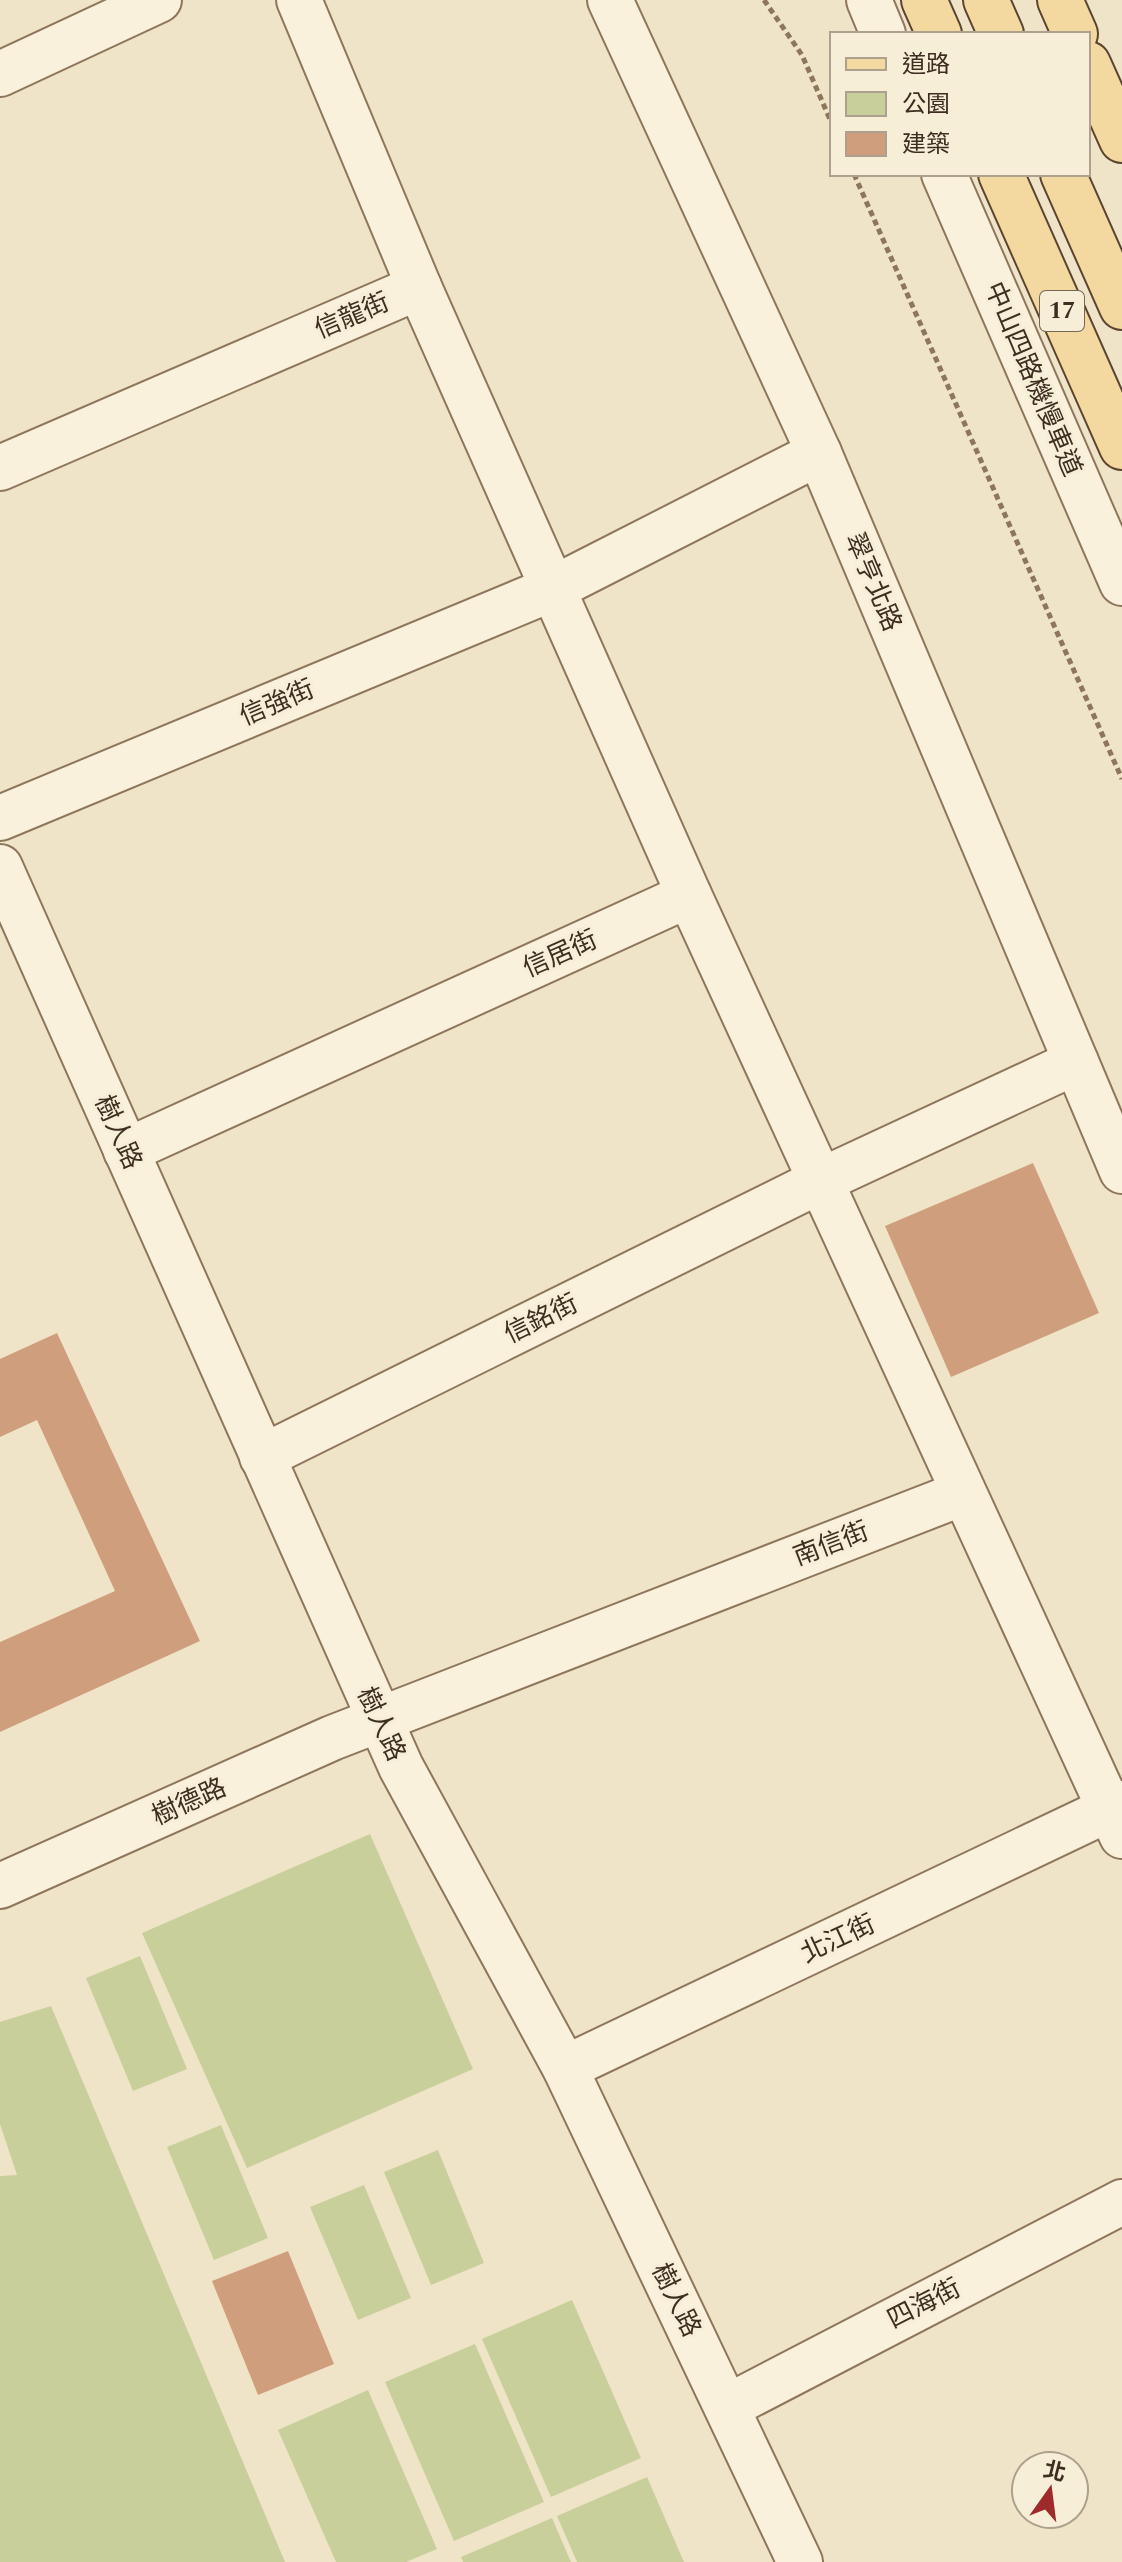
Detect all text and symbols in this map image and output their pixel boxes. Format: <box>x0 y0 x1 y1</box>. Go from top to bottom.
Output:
legend <box>830 32 1090 176</box>
text: 道路 <box>902 47 950 83</box>
text: 公園 <box>902 87 950 123</box>
text: 建築 <box>902 127 950 163</box>
street label: 中山四路機慢車道 <box>974 275 1092 483</box>
street label: 信龍街 <box>308 282 396 350</box>
road number: 17 <box>1040 291 1084 331</box>
street label: 翠亨北路 <box>834 526 912 638</box>
street label: 信強街 <box>233 669 321 737</box>
street label: 信居街 <box>516 920 604 988</box>
street label: 樹人路 <box>84 1088 152 1176</box>
street label: 信銘街 <box>497 1284 585 1354</box>
street label: 南信街 <box>787 1511 875 1577</box>
street label: 樹人路 <box>346 1680 416 1768</box>
street label: 樹德路 <box>145 1768 233 1836</box>
street label: 北江街 <box>794 1904 882 1974</box>
street label: 樹人路 <box>641 2256 711 2344</box>
street label: 四海街 <box>880 2268 968 2340</box>
north arrow <box>1010 2450 1090 2530</box>
text: 北 <box>1040 2453 1069 2491</box>

